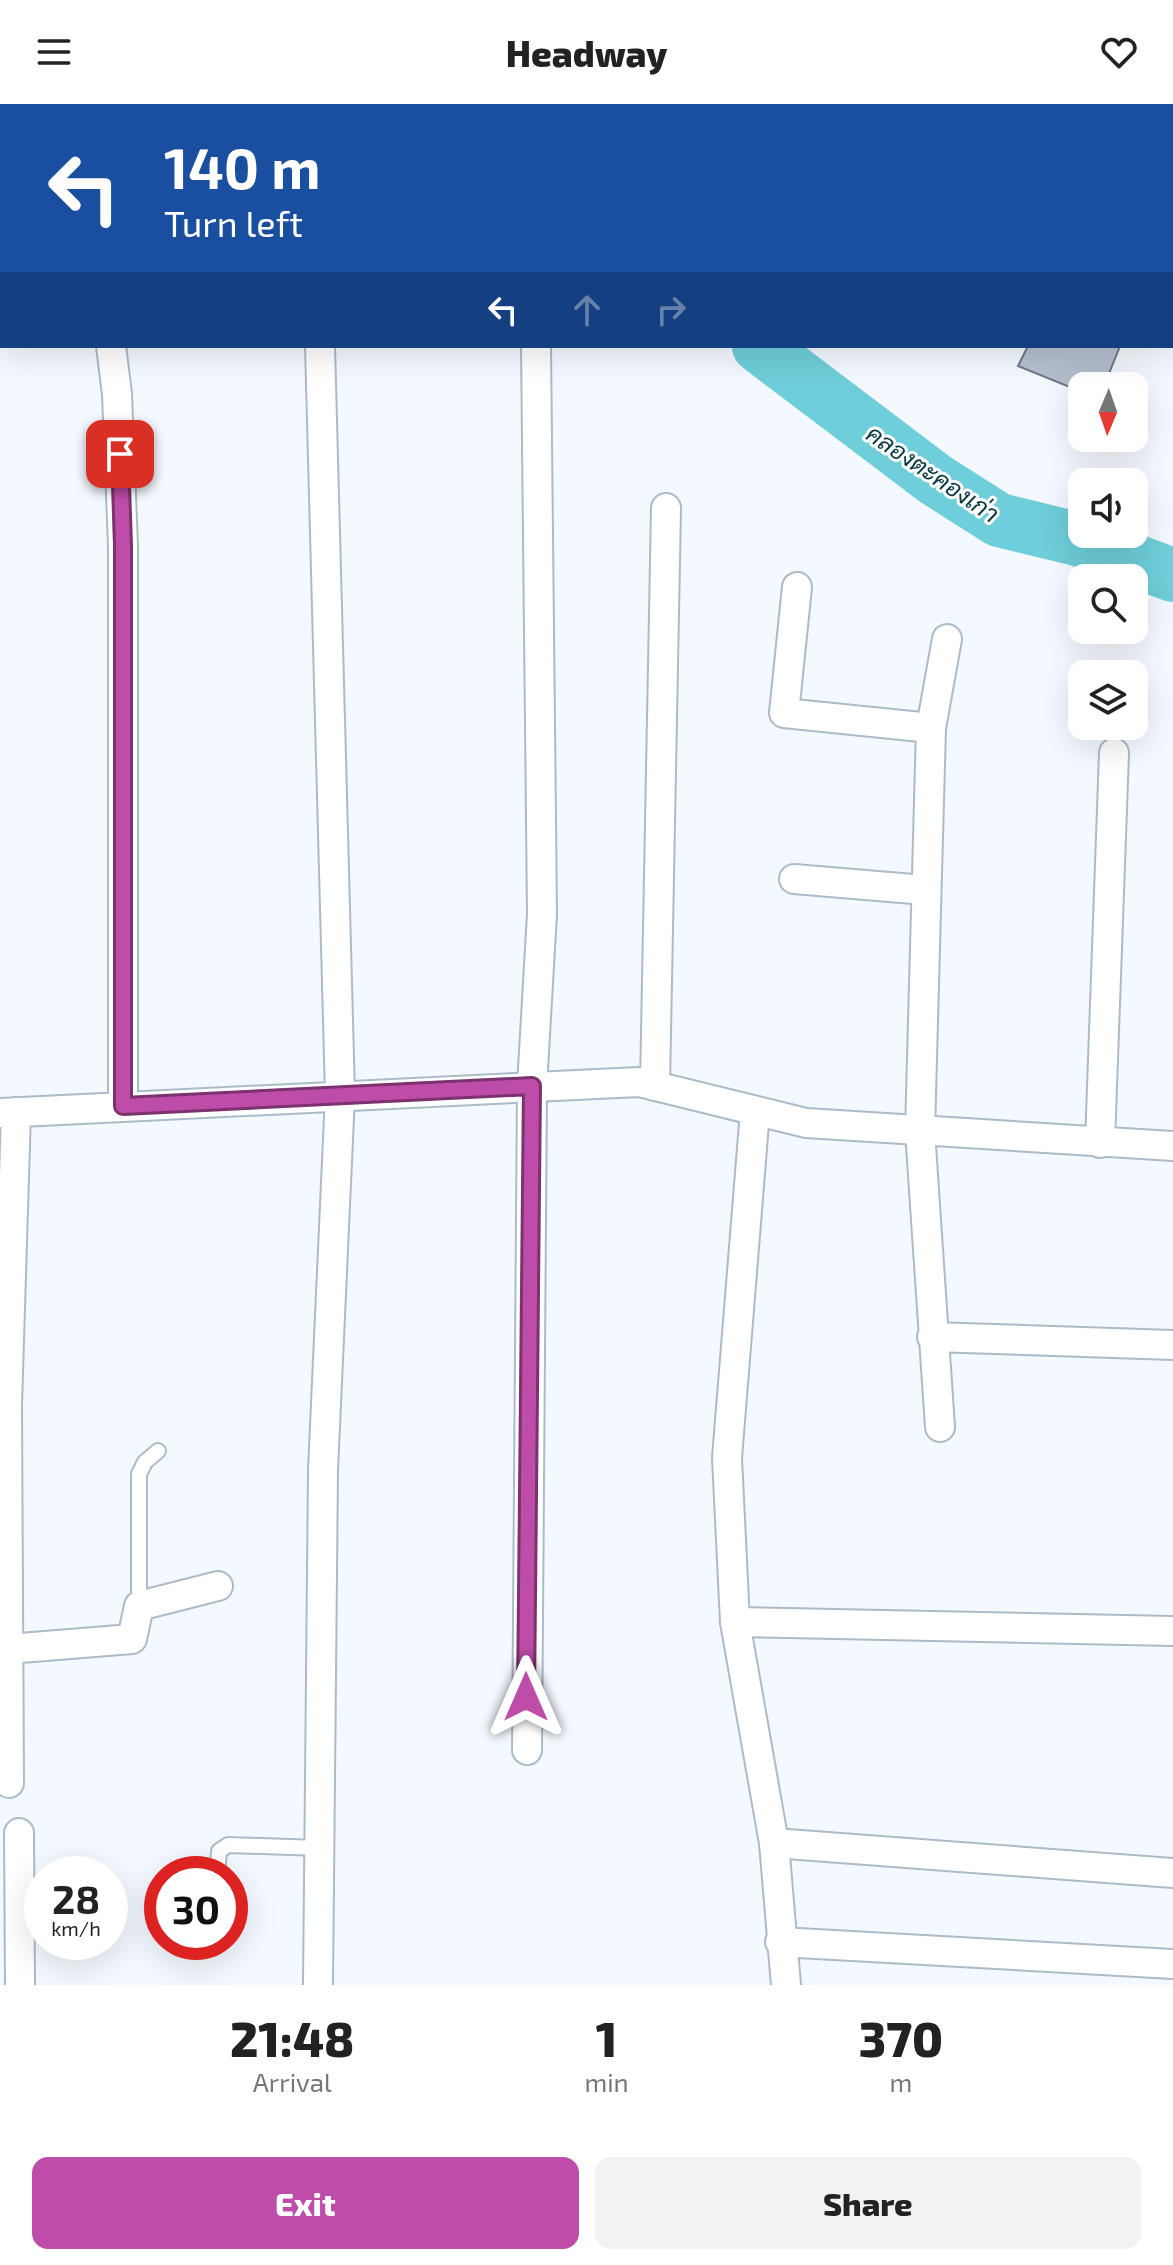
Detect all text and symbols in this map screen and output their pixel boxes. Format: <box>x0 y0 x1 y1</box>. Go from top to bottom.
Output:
icon: menu <box>32 30 76 74</box>
icon: heart <box>1097 30 1141 74</box>
text: Headway <box>506 31 667 74</box>
text: 140 m <box>164 133 321 200</box>
icon: left <box>32 136 136 240</box>
text: Turn left <box>164 201 303 244</box>
icon: left <box>481 288 525 332</box>
icon: ahead <box>565 288 609 332</box>
icon: right <box>649 288 693 332</box>
north arrow <box>1068 372 1148 452</box>
map controls <box>1068 372 1148 740</box>
water label: คลองตะคองเก่า <box>861 418 1005 528</box>
pin <box>86 420 154 488</box>
icon: arrive <box>98 432 142 476</box>
button: sound <box>1068 468 1148 548</box>
button: search <box>1068 564 1148 644</box>
button: layers <box>1068 660 1148 740</box>
position arrow <box>484 1655 568 1739</box>
speed limit sign: 30 <box>144 1856 248 1960</box>
text: 28 <box>52 1874 100 1922</box>
text: km/h <box>51 1916 101 1940</box>
text: 21:48 <box>230 2009 354 2067</box>
text: 1 <box>596 2009 617 2067</box>
text: 370 <box>859 2009 943 2067</box>
text: Arrival <box>253 2066 332 2097</box>
text: min <box>584 2066 629 2097</box>
text: m <box>889 2066 912 2097</box>
button: Exit <box>32 2157 579 2249</box>
button: Share <box>595 2157 1141 2249</box>

